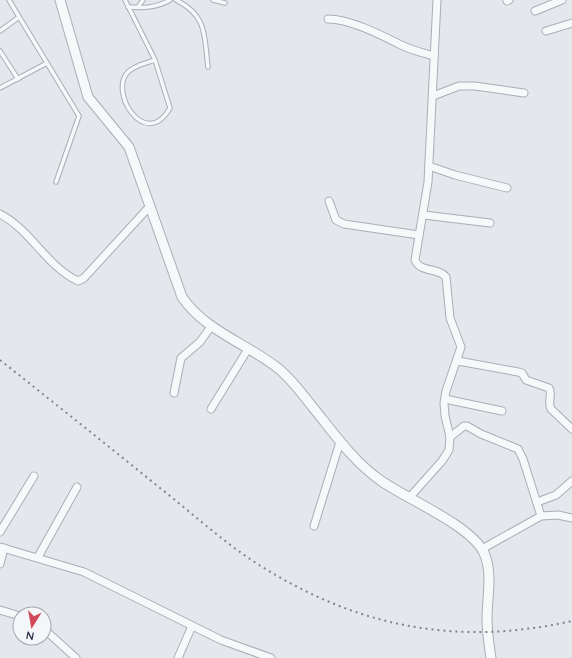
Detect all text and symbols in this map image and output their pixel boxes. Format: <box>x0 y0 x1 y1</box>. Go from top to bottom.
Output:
north arrow <box>12 606 52 646</box>
text: N <box>25 628 35 643</box>

